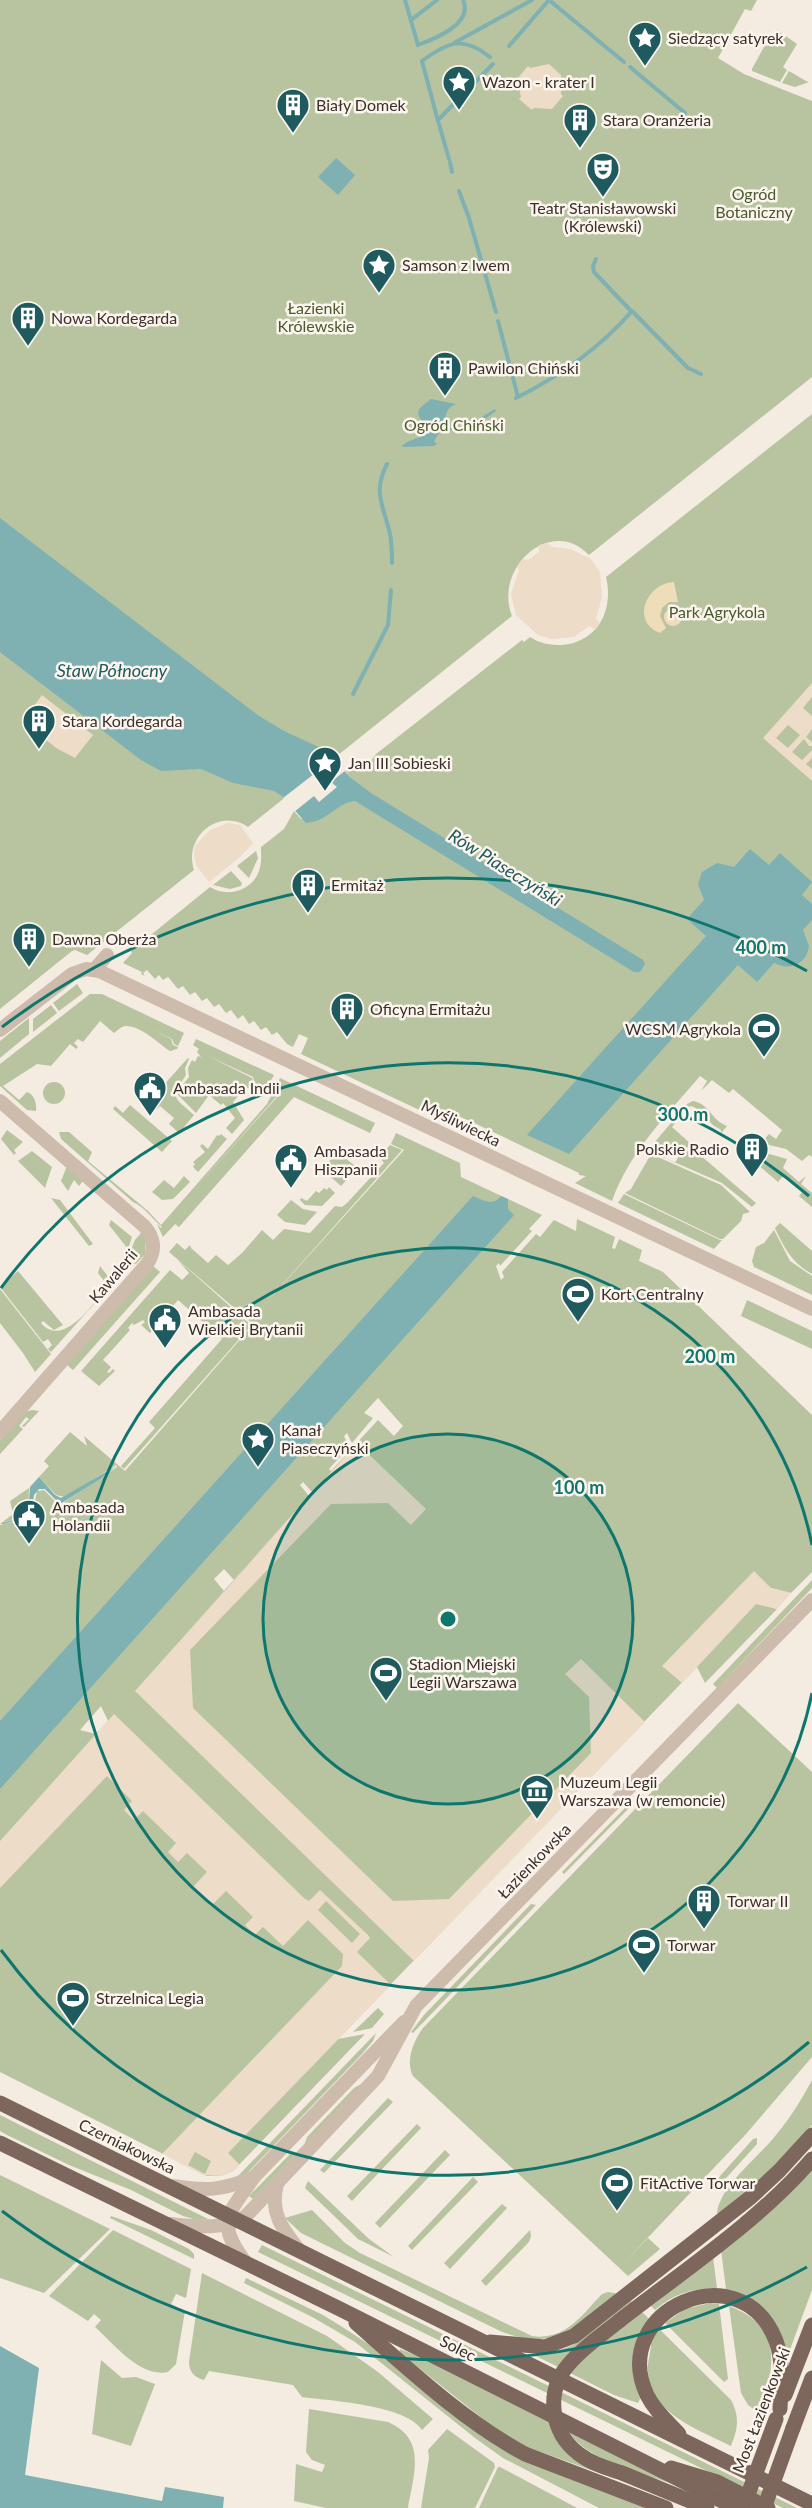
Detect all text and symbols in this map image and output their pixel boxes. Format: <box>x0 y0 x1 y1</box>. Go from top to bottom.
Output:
place icon: Siedzący satyrek <box>627 20 663 67</box>
place label: Siedzący satyrek <box>668 28 784 47</box>
place icon: Wazon - krater I <box>441 64 477 111</box>
place label: Wazon - krater I <box>482 72 595 91</box>
building icon: Biały Domek <box>275 87 311 134</box>
place label: Biały Domek <box>316 95 407 114</box>
building icon: Stara Oranżeria <box>562 102 598 149</box>
place label: Stara Oranżeria <box>603 110 711 129</box>
theatre icon: Teatr Stanisławowski (Królewski) <box>585 151 621 198</box>
park label: Ogród Botaniczny <box>715 184 793 221</box>
place label: Teatr Stanisławowski (Królewski) <box>530 198 676 235</box>
place icon: Samson z lwem <box>361 247 397 294</box>
place label: Samson z lwem <box>402 255 510 274</box>
park label: Łazienki Królewskie <box>277 298 355 335</box>
building icon: Nowa Kordegarda <box>10 300 46 347</box>
place label: Nowa Kordegarda <box>51 308 177 327</box>
building icon: Pawilon Chiński <box>427 350 463 397</box>
place label: Pawilon Chiński <box>468 358 579 377</box>
park label: Ogród Chiński <box>404 415 504 434</box>
park label: Park Agrykola <box>669 602 765 621</box>
water label: Staw Północny <box>57 659 168 681</box>
building icon: Stara Kordegarda <box>21 703 57 750</box>
place label: Stara Kordegarda <box>62 711 182 730</box>
place icon: Jan III Sobieski <box>307 745 343 792</box>
place label: Jan III Sobieski <box>348 753 451 772</box>
water label: Rów Piaseczyński <box>445 824 566 911</box>
building icon: Ermitaż <box>290 867 326 914</box>
place label: Ermitaż <box>331 875 384 894</box>
building icon: Dawna Oberża <box>11 921 47 968</box>
place label: Dawna Oberża <box>52 929 156 948</box>
text: 400 m <box>736 936 786 958</box>
building icon: Oficyna Ermitażu <box>329 991 365 1038</box>
place label: Oficyna Ermitażu <box>370 999 490 1018</box>
sports icon: WCSM Agrykola <box>746 1011 782 1058</box>
place label: WCSM Agrykola <box>625 1019 741 1038</box>
public building icon: Ambasada Indii <box>132 1070 168 1117</box>
place label: Ambasada Indii <box>173 1078 280 1097</box>
street label: Myśliwiecka <box>418 1095 504 1150</box>
text: 300 m <box>658 1103 708 1125</box>
building icon: Polskie Radio <box>734 1131 770 1178</box>
place label: Polskie Radio <box>636 1139 729 1158</box>
place label: Ambasada Hiszpanii <box>314 1141 387 1178</box>
public building icon: Ambasada Hiszpanii <box>273 1142 309 1189</box>
street label: Kawalerii <box>85 1245 141 1307</box>
sports icon: Kort Centralny <box>560 1276 596 1323</box>
place label: Kort Centralny <box>601 1284 704 1303</box>
place label: Ambasada Wielkiej Brytanii <box>188 1301 303 1338</box>
public building icon: Ambasada Wielkiej Brytanii <box>147 1302 183 1349</box>
text: 200 m <box>685 1345 735 1367</box>
place label: Kanał Piaseczyński <box>281 1420 369 1457</box>
place icon: Kanał Piaseczyński <box>240 1421 276 1468</box>
text: 100 m <box>554 1476 604 1498</box>
place label: Ambasada Holandii <box>52 1497 125 1534</box>
public building icon: Ambasada Holandii <box>11 1498 47 1545</box>
centre of rings <box>438 1609 458 1629</box>
place label: Stadion Miejski Legii Warszawa <box>409 1654 517 1691</box>
sports icon: Stadion Miejski Legii Warszawa <box>368 1655 404 1702</box>
place label: Muzeum Legii Warszawa (w remoncie) <box>560 1772 725 1809</box>
museum icon: Muzeum Legii Warszawa (w remoncie) <box>519 1773 555 1820</box>
street label: Łazienkowska <box>493 1819 574 1902</box>
building icon: Torwar II <box>686 1883 722 1930</box>
place label: Torwar II <box>727 1891 788 1910</box>
sports icon: Torwar <box>626 1927 662 1974</box>
place label: Torwar <box>667 1935 716 1954</box>
sports icon: Strzelnica Legia <box>55 1980 91 2027</box>
place label: Strzelnica Legia <box>96 1988 204 2007</box>
street label: Czerniakowska <box>76 2114 179 2177</box>
sports icon: FitActive Torwar <box>599 2165 635 2212</box>
place label: FitActive Torwar <box>640 2173 756 2192</box>
street label: Solec <box>437 2331 480 2365</box>
street label: Most Łazienkowski <box>728 2344 793 2475</box>

